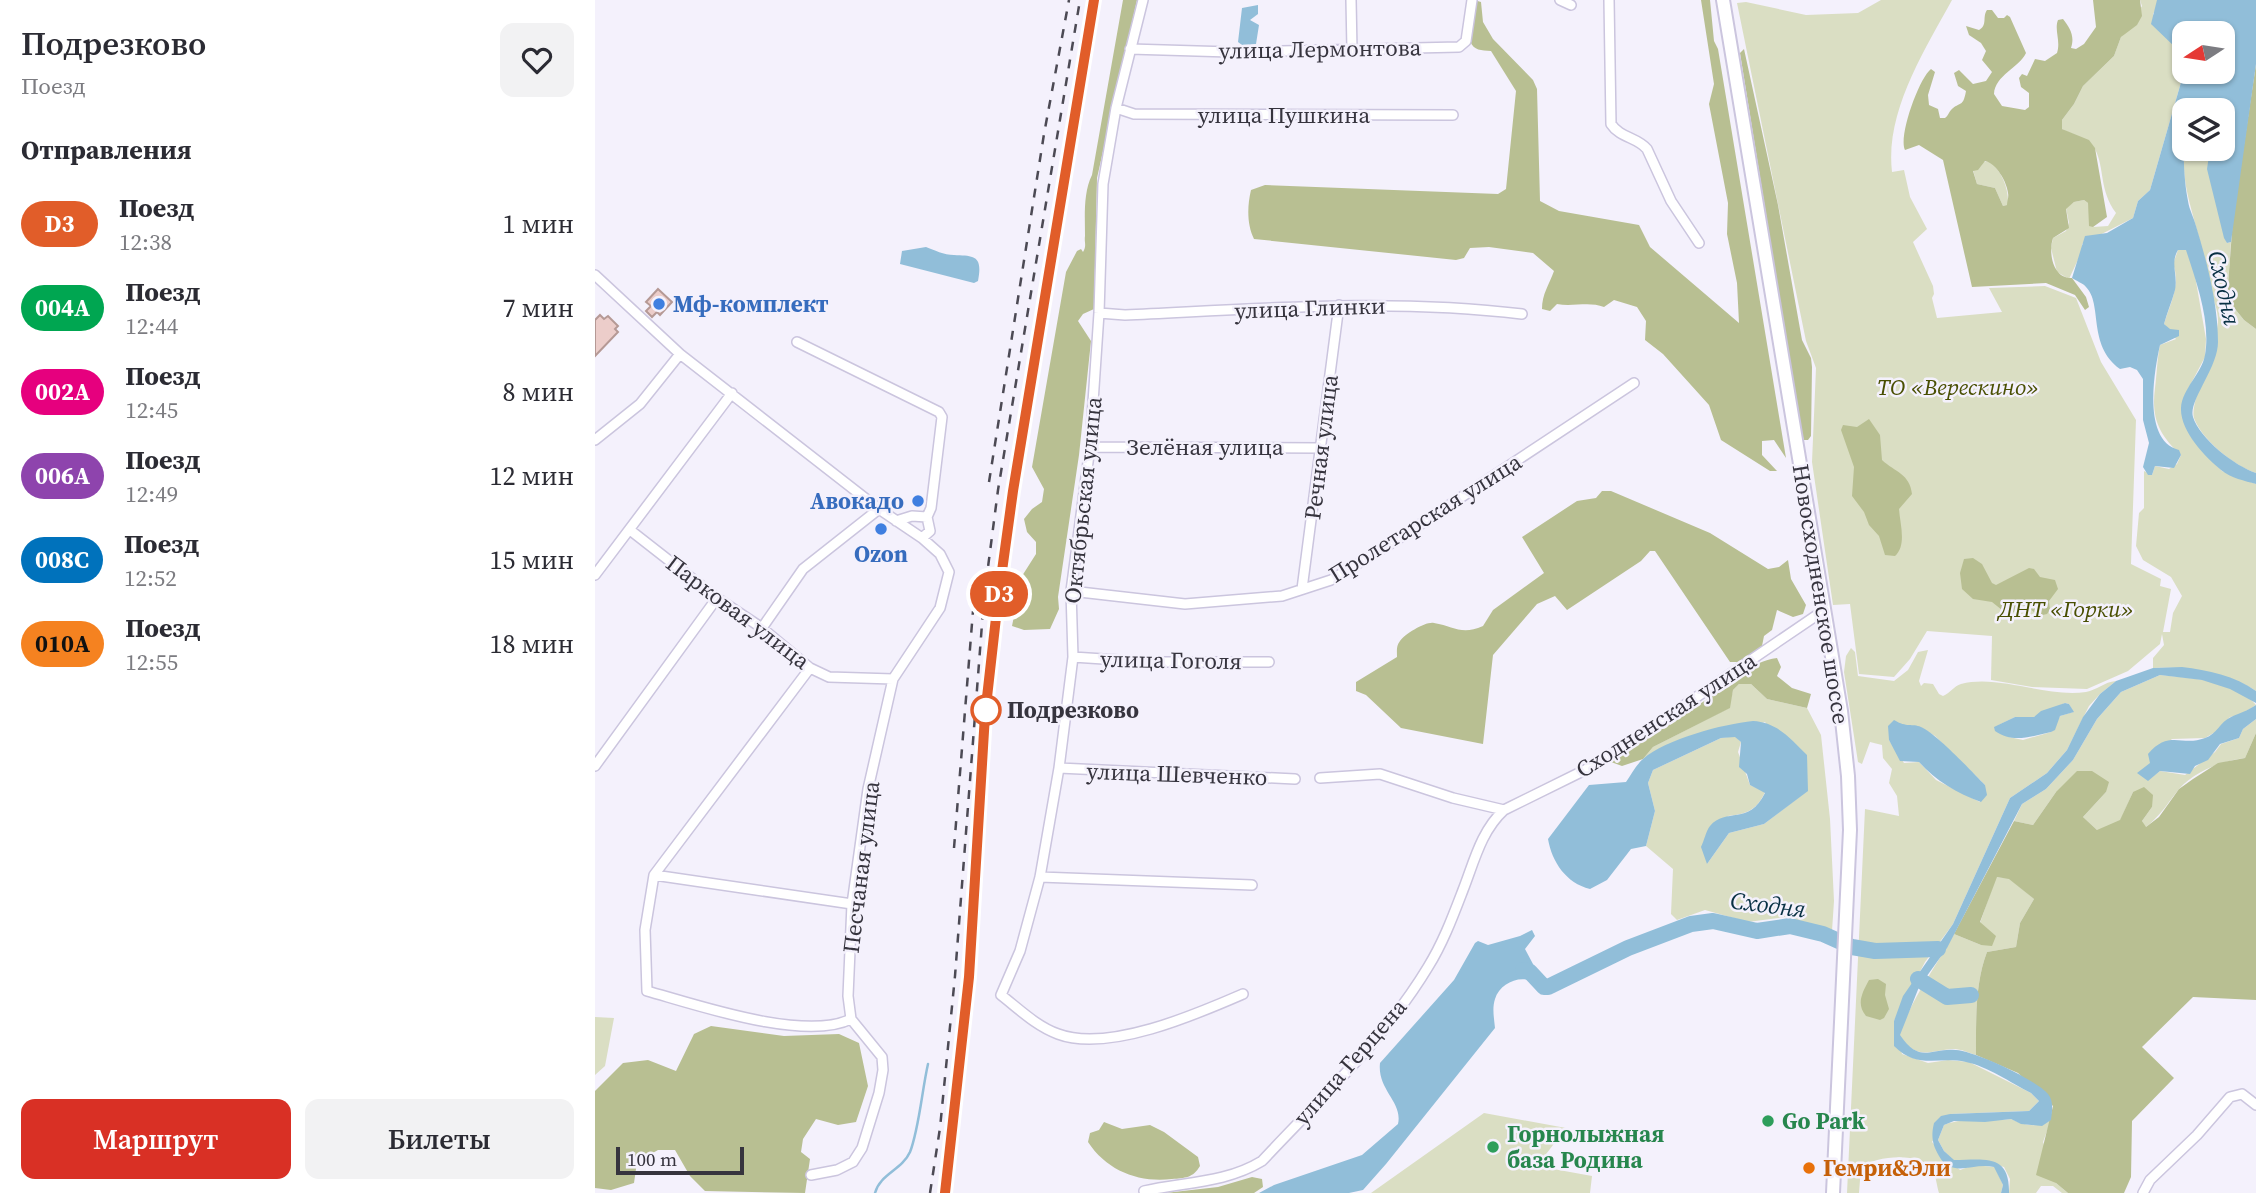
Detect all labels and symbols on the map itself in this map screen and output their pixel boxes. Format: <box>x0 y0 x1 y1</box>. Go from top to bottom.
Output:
north arrow <box>2172 21 2235 84</box>
street label: улица Лермонтова <box>1218 31 1422 67</box>
street label: улица Пушкина <box>1198 99 1371 131</box>
water label: Сходня <box>2200 247 2249 329</box>
place label: Мф-комплект <box>673 288 829 320</box>
street label: улица Глинки <box>1234 289 1386 327</box>
marker: Мф-комплект <box>651 296 667 312</box>
park label: ТО «Верескино» <box>1877 371 2039 403</box>
street label: Речная улица <box>1296 372 1346 521</box>
street label: Октябрьская улица <box>1056 395 1110 605</box>
street label: Зелёная улица <box>1126 431 1284 463</box>
street label: Пролетарская улица <box>1322 445 1528 590</box>
street label: Новосходненское шоссе <box>1785 462 1857 726</box>
place label: Авокадо <box>810 485 904 517</box>
marker: Авокадо <box>910 493 926 509</box>
marker: Ozon <box>873 521 889 537</box>
place label: Ozon <box>854 538 908 570</box>
street label: Парковая улица <box>659 547 817 677</box>
line badge: D3 <box>967 571 1031 617</box>
park label: ДНТ «Горки» <box>1996 593 2134 625</box>
street label: улица Гоголя <box>1100 643 1242 677</box>
street label: Сходненская улица <box>1569 644 1763 785</box>
place label: Подрезково <box>1007 694 1139 726</box>
marker: Подрезково <box>971 695 1001 725</box>
street label: улица Шевченко <box>1086 755 1268 793</box>
street label: Песчаная улица <box>835 779 887 955</box>
water label: Сходня <box>1728 884 1808 925</box>
street label: улица Герцена <box>1286 991 1414 1132</box>
place label: Go Park <box>1782 1105 1866 1137</box>
marker: Go Park <box>1760 1113 1776 1129</box>
place label: Горнолыжная база Родина <box>1507 1118 1664 1176</box>
marker: Горнолыжная база Родина <box>1485 1139 1501 1155</box>
scale bar <box>616 1144 744 1176</box>
place label: Гемри&Эли <box>1823 1152 1951 1184</box>
marker: Гемри&Эли <box>1801 1160 1817 1176</box>

